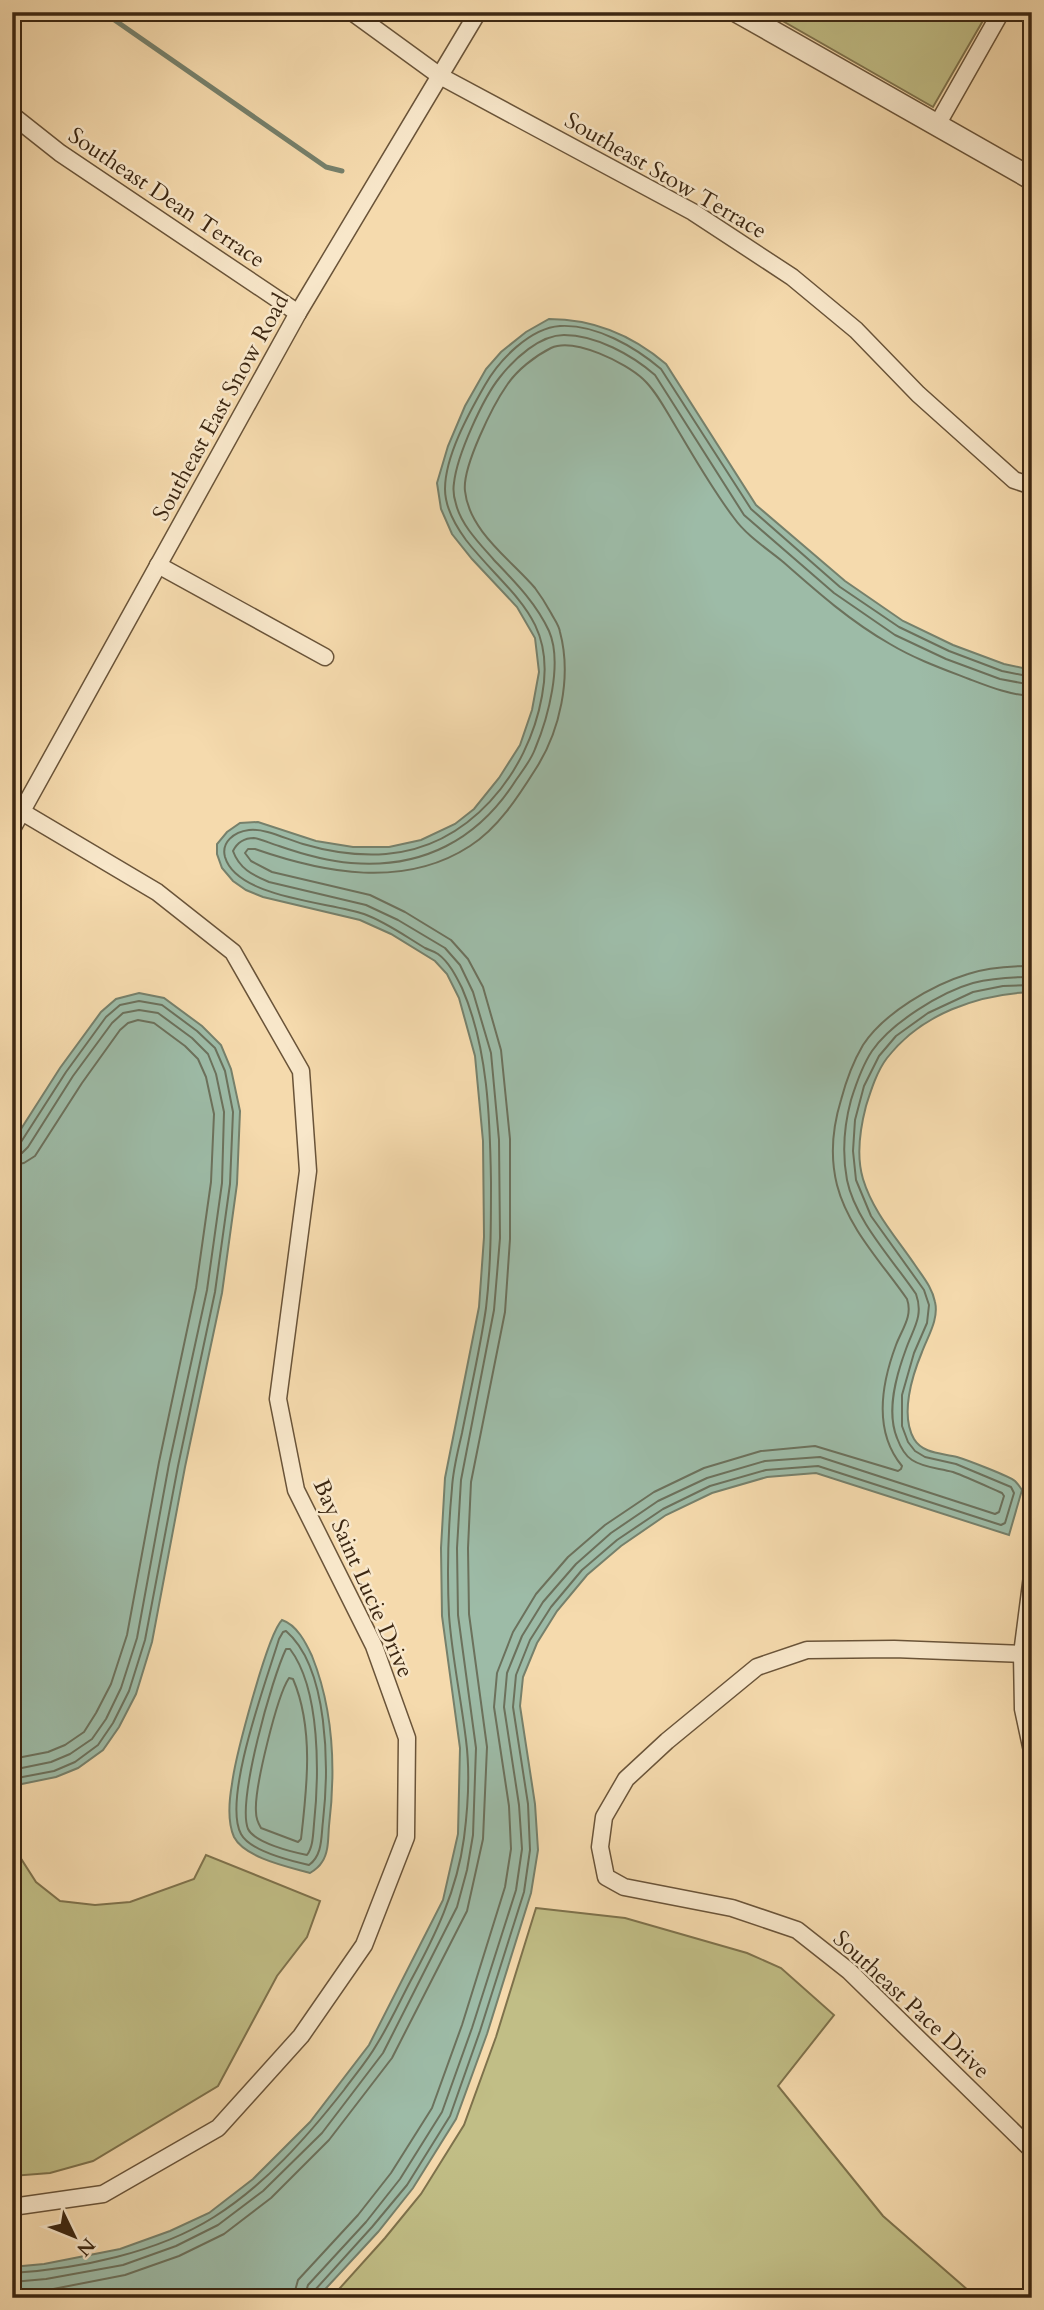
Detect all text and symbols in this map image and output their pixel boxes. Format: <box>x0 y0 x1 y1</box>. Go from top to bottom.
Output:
street label: Southeast Stow Terrace <box>559 105 773 246</box>
street label: Southeast Dean Terrace <box>62 120 271 275</box>
street label: Southeast East Snow Road <box>145 287 296 526</box>
street label: Bay Saint Lucie Drive <box>306 1474 421 1682</box>
street label: Southeast Pace Drive <box>826 1923 997 2085</box>
north arrow <box>38 2202 108 2272</box>
text: N <box>70 2232 101 2262</box>

